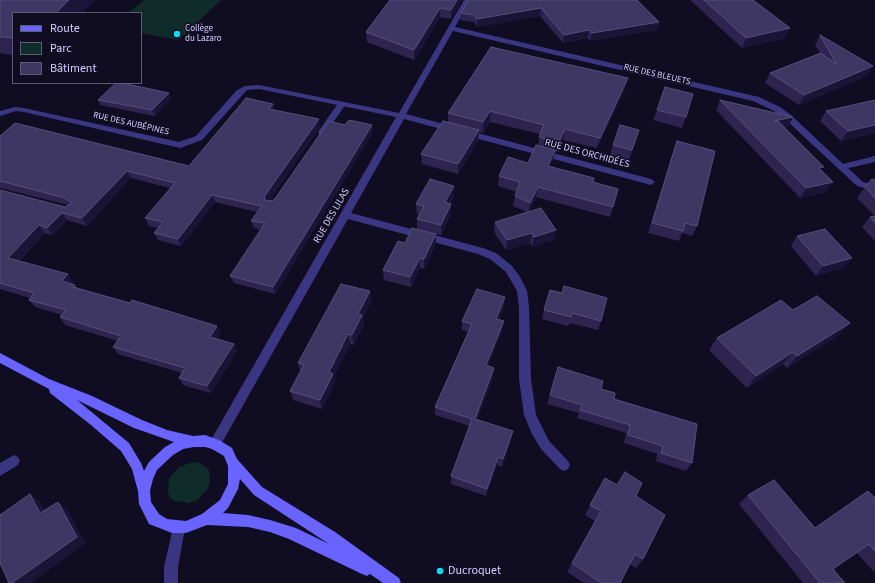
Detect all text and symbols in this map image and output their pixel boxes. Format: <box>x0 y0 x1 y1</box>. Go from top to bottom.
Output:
legend <box>12 12 142 84</box>
text: Route <box>50 20 80 37</box>
place label: Collège du Lazaro <box>185 24 222 45</box>
marker: Collège du Lazaro <box>172 29 182 39</box>
text: Parc <box>50 40 72 57</box>
text: Bâtiment <box>50 60 96 77</box>
street label: RUE DES BLEUETS <box>622 62 692 88</box>
street label: RUE DES AUBÉPINES <box>92 110 170 138</box>
street label: RUE DES ORCHIDÉES <box>543 137 631 171</box>
street label: RUE DES LILAS <box>311 186 353 246</box>
place label: Ducroquet <box>448 564 501 578</box>
marker: Ducroquet <box>435 566 445 576</box>

